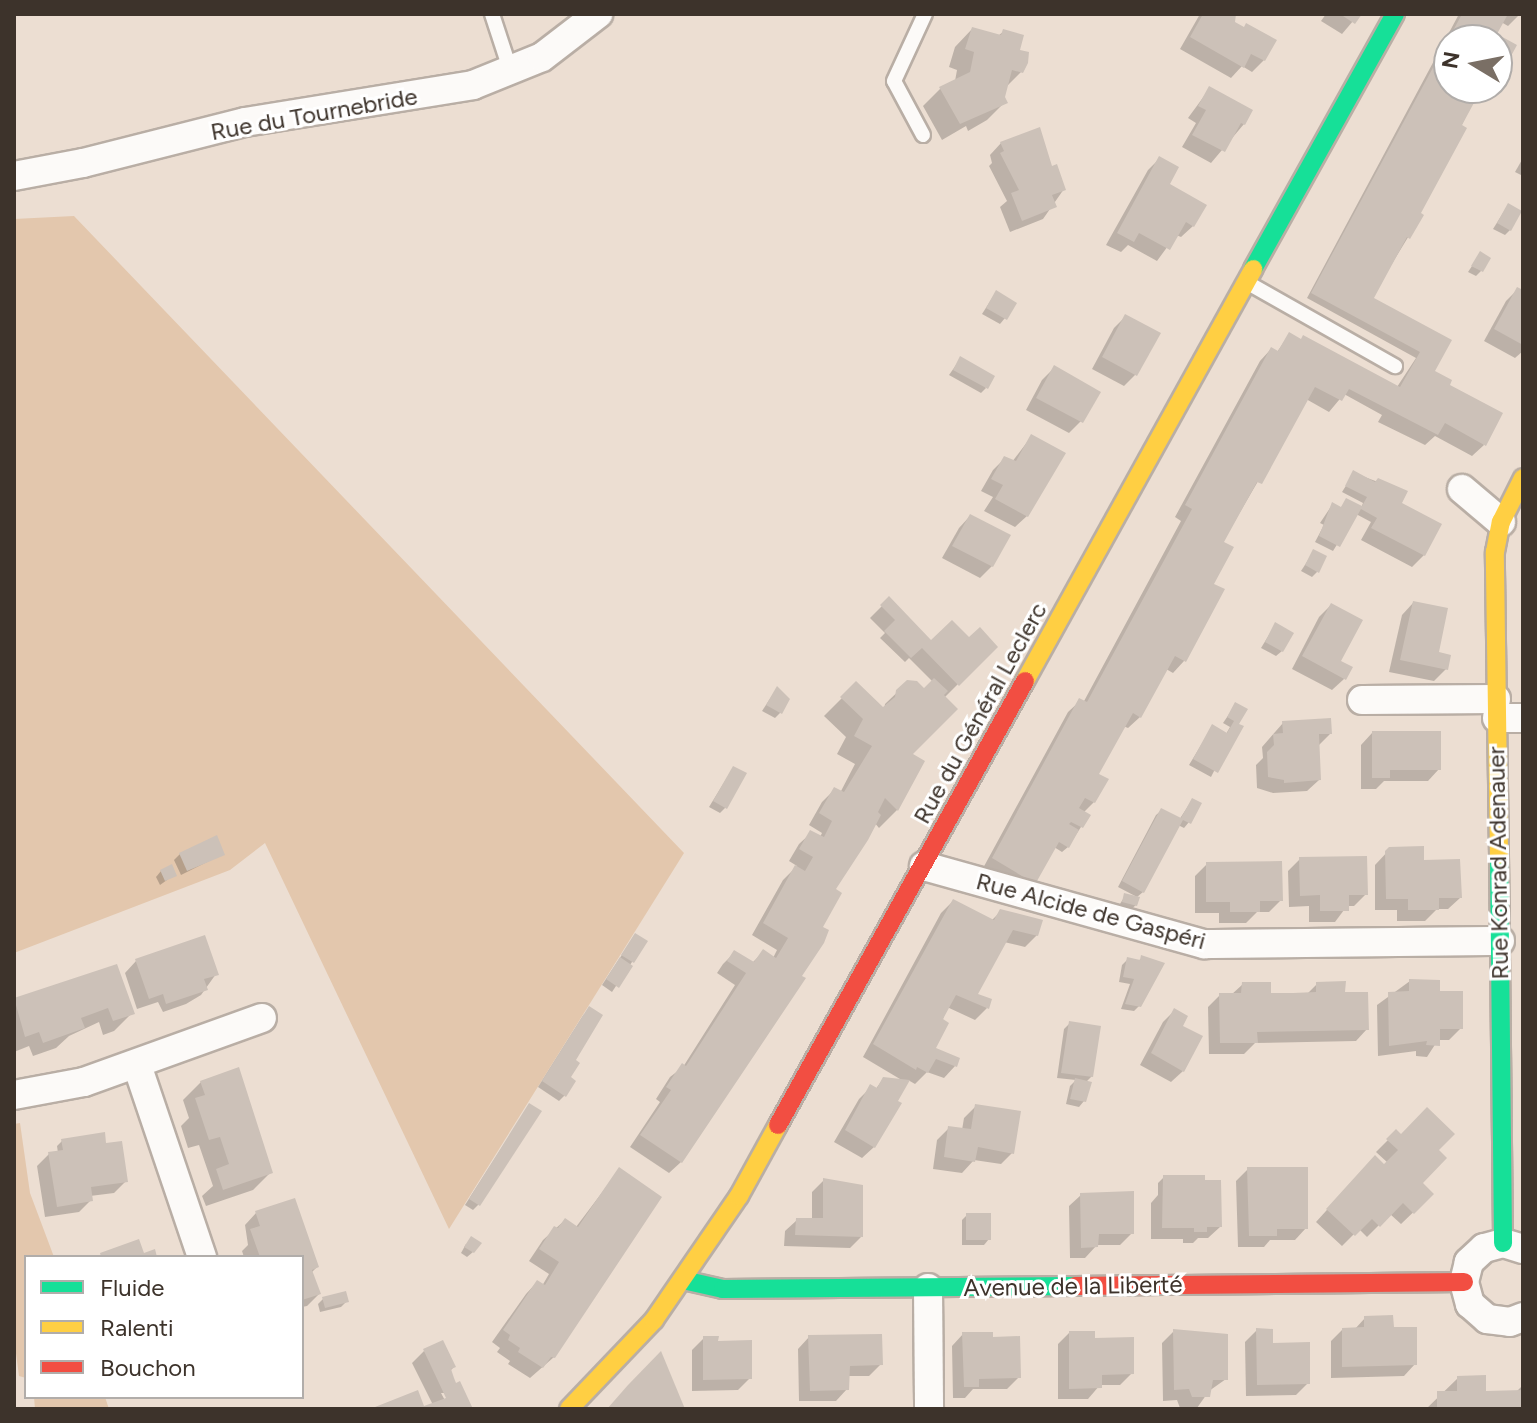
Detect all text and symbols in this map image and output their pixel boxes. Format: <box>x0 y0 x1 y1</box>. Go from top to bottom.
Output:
north arrow <box>1433 24 1513 104</box>
text: N <box>1436 49 1466 71</box>
street label: Rue du Tournebride <box>208 82 420 146</box>
street label: Rue du Général Leclerc <box>907 597 1053 829</box>
street label: Rue Konrad Adenauer <box>1482 746 1514 980</box>
street label: Rue Alcide de Gaspéri <box>973 867 1209 955</box>
legend <box>24 1255 304 1399</box>
street label: Avenue de la Liberté <box>963 1270 1183 1302</box>
text: Fluide <box>100 1273 164 1302</box>
text: Ralenti <box>100 1313 174 1342</box>
text: Bouchon <box>100 1353 196 1382</box>

